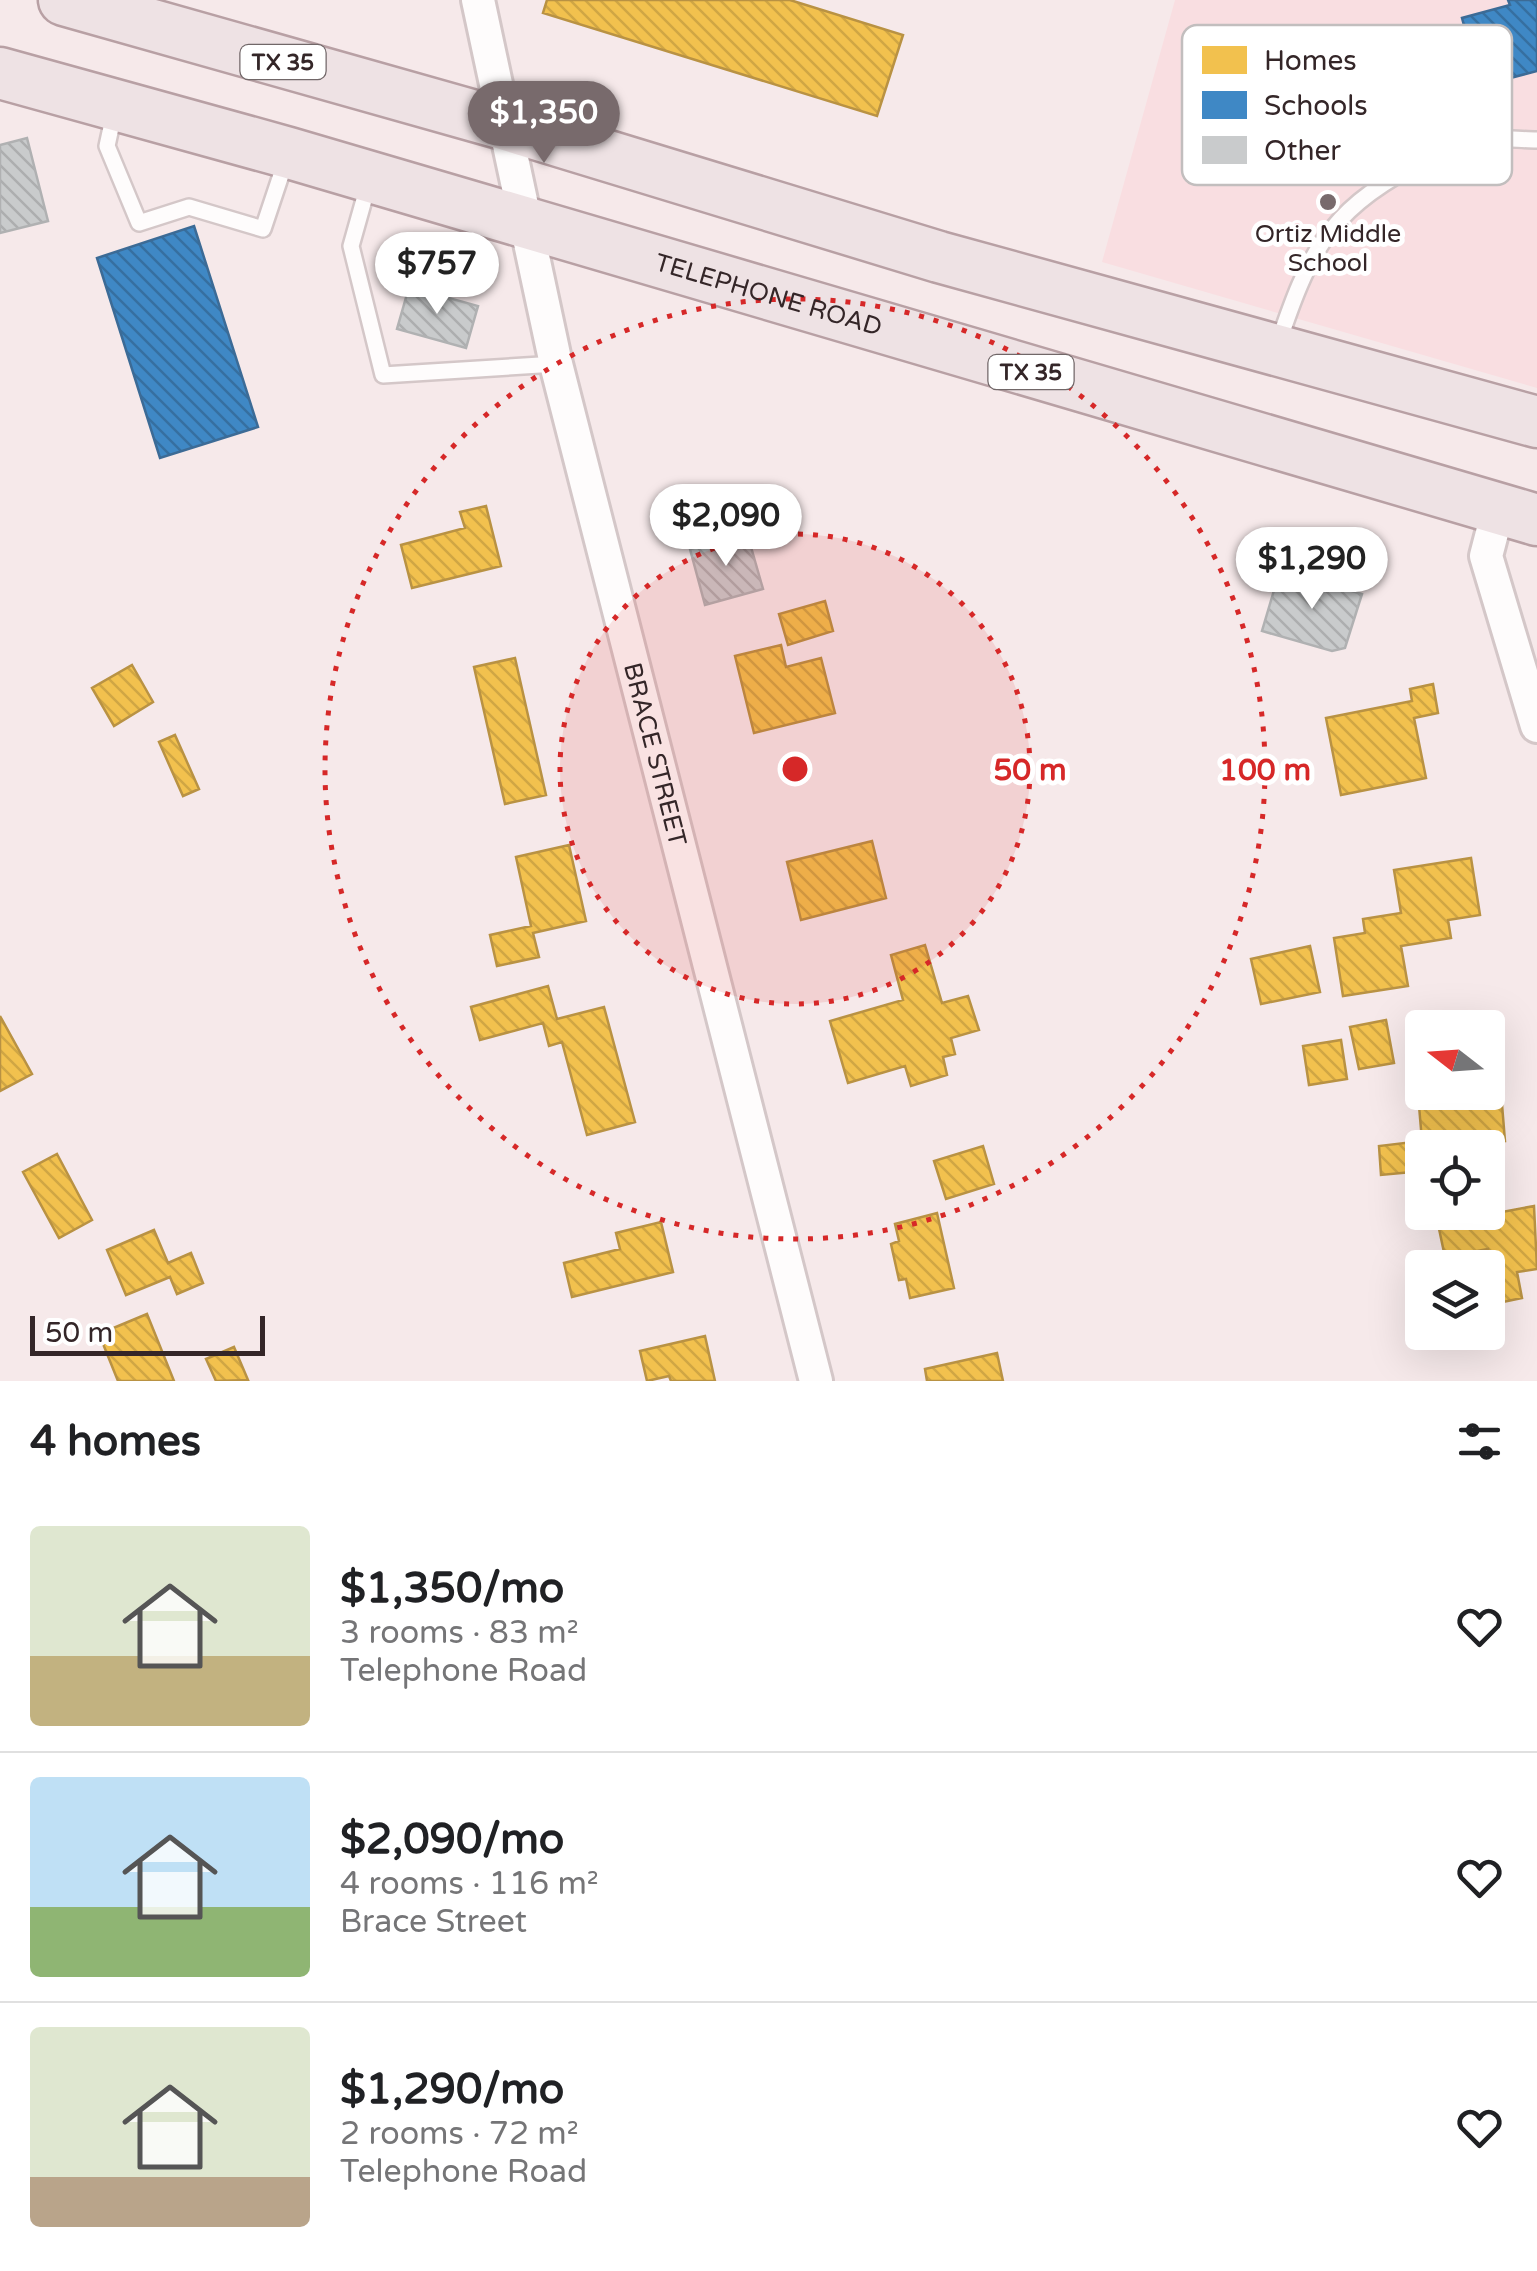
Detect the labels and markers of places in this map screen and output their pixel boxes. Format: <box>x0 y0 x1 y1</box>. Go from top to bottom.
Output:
pin: $1,350 <box>463 81 625 166</box>
marker: Ortiz Middle School <box>1317 191 1339 213</box>
place label: Ortiz Middle School <box>1255 219 1401 278</box>
pin: $757 <box>378 232 496 317</box>
pin: $2,090 <box>645 484 807 569</box>
pin: $1,290 <box>1231 527 1393 612</box>
centre of rings <box>777 751 813 787</box>

